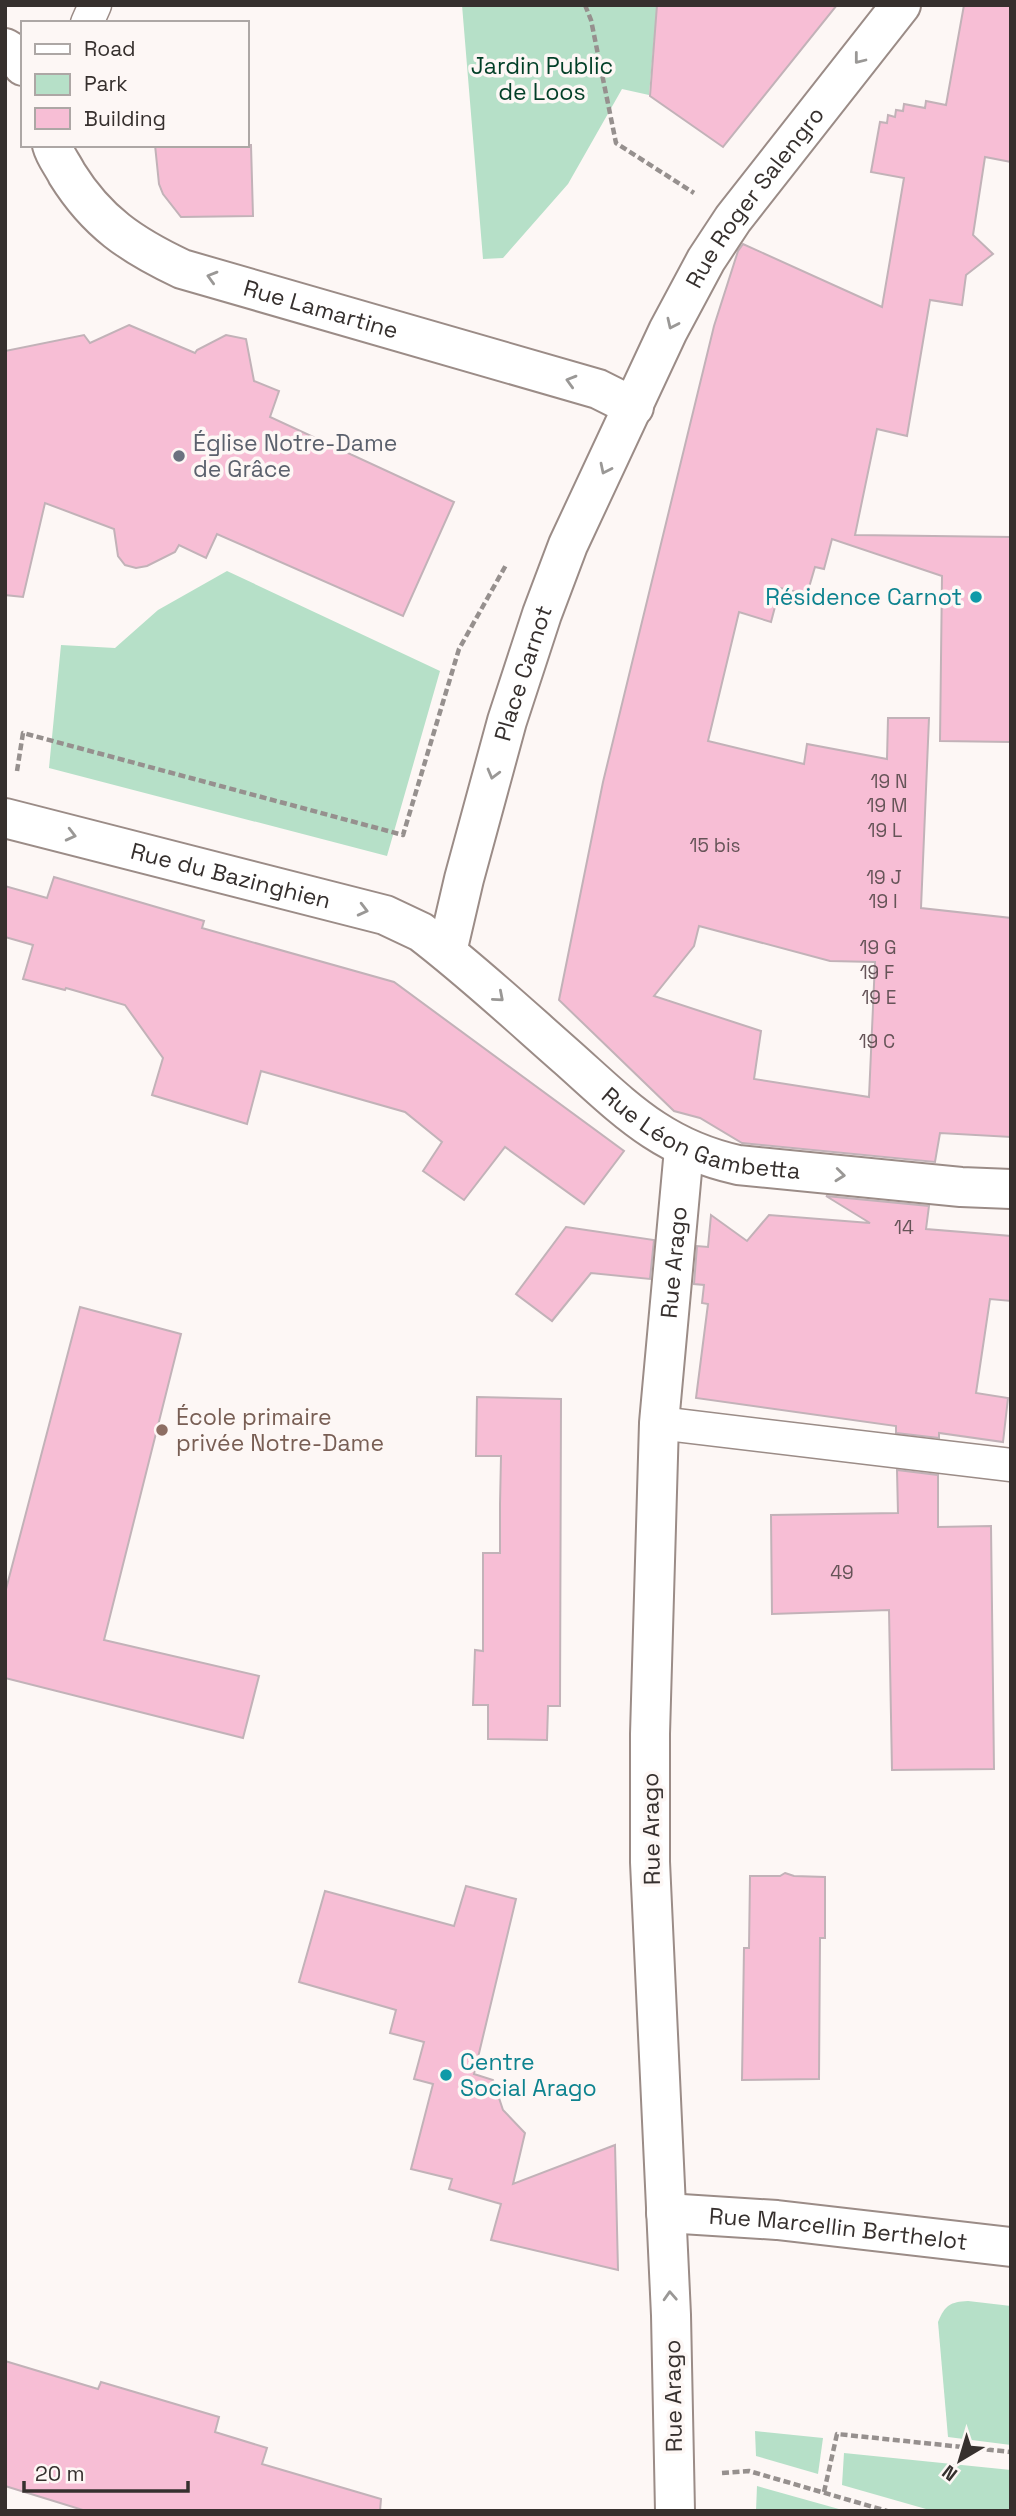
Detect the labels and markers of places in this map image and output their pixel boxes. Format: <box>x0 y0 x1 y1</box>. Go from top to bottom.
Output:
place label: Église Notre-Dame de Grâce <box>193 428 397 484</box>
marker: Église Notre-Dame de Grâce <box>171 448 187 464</box>
place label: Résidence Carnot <box>765 582 962 612</box>
marker: Résidence Carnot <box>968 589 984 605</box>
place label: École primaire privée Notre-Dame <box>176 1402 384 1458</box>
marker: École primaire privée Notre-Dame <box>154 1422 170 1438</box>
place label: Centre Social Arago <box>460 2047 597 2103</box>
marker: Centre Social Arago <box>438 2067 454 2083</box>

